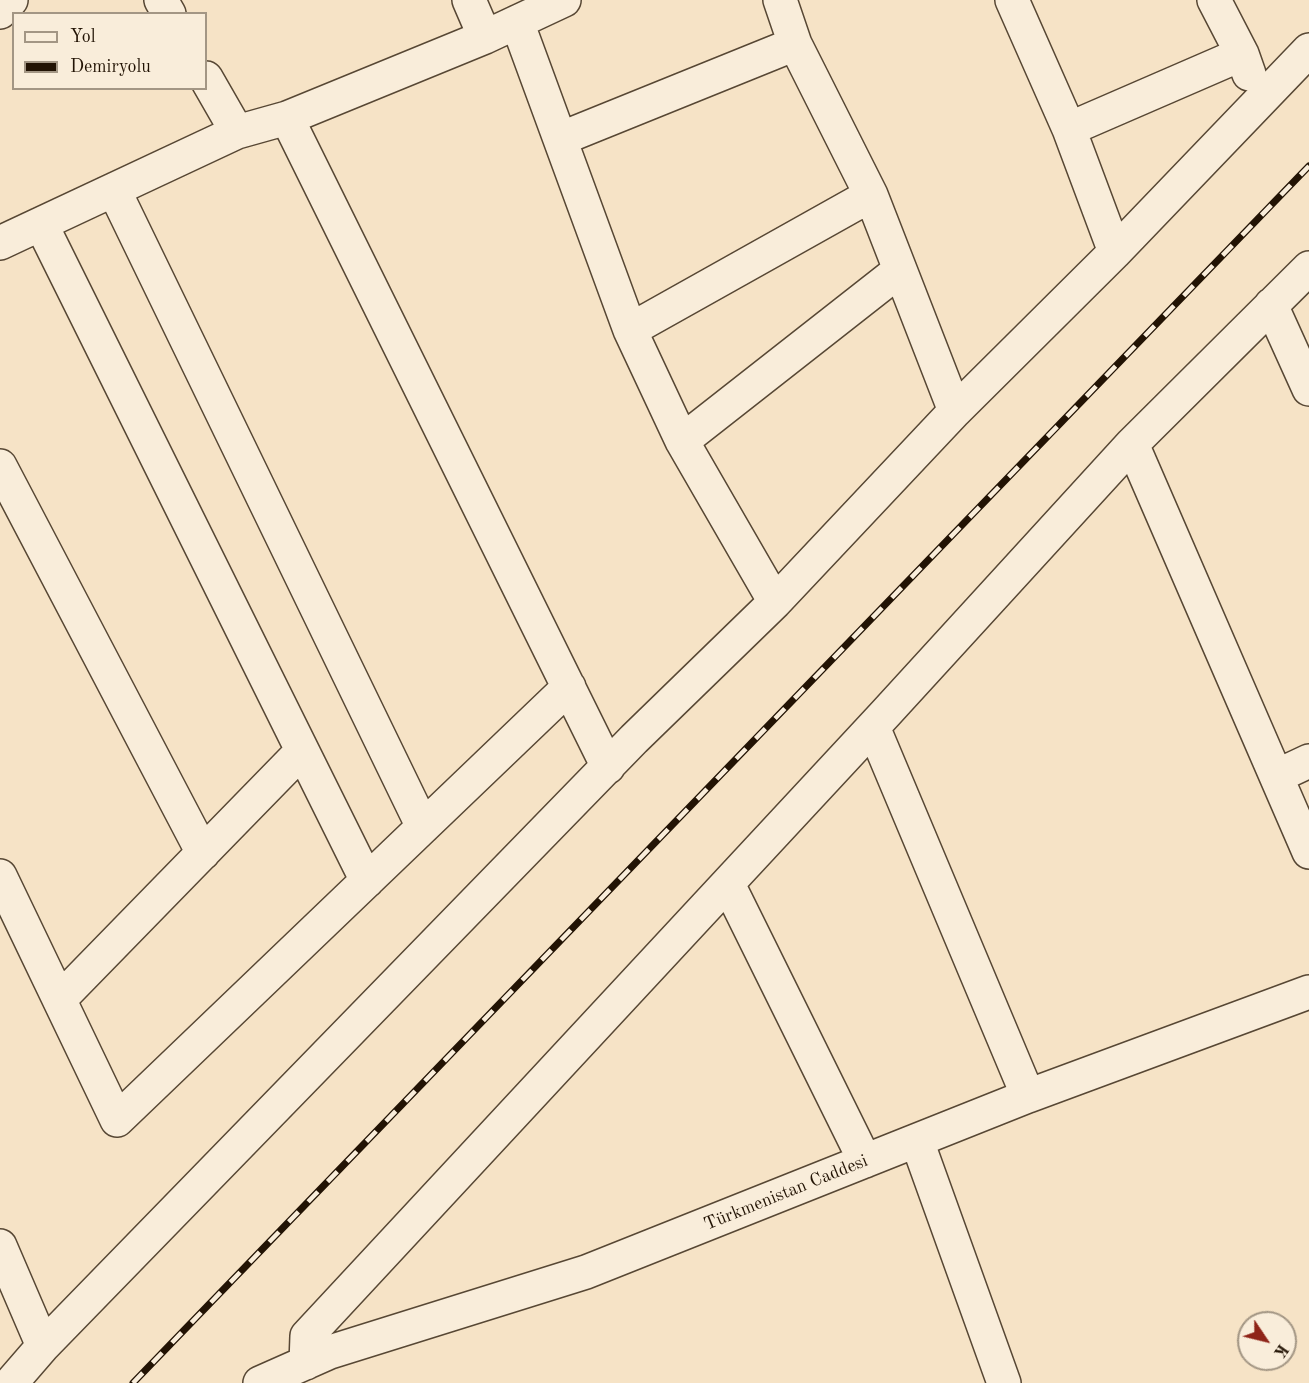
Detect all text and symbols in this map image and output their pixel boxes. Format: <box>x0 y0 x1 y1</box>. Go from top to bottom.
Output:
legend <box>12 12 207 90</box>
text: Yol <box>70 28 96 46</box>
text: Demiryolu <box>70 58 151 76</box>
street label: Türkmenistan Caddesi <box>701 1150 871 1236</box>
north arrow <box>1237 1311 1297 1371</box>
text: K <box>1270 1341 1290 1360</box>

